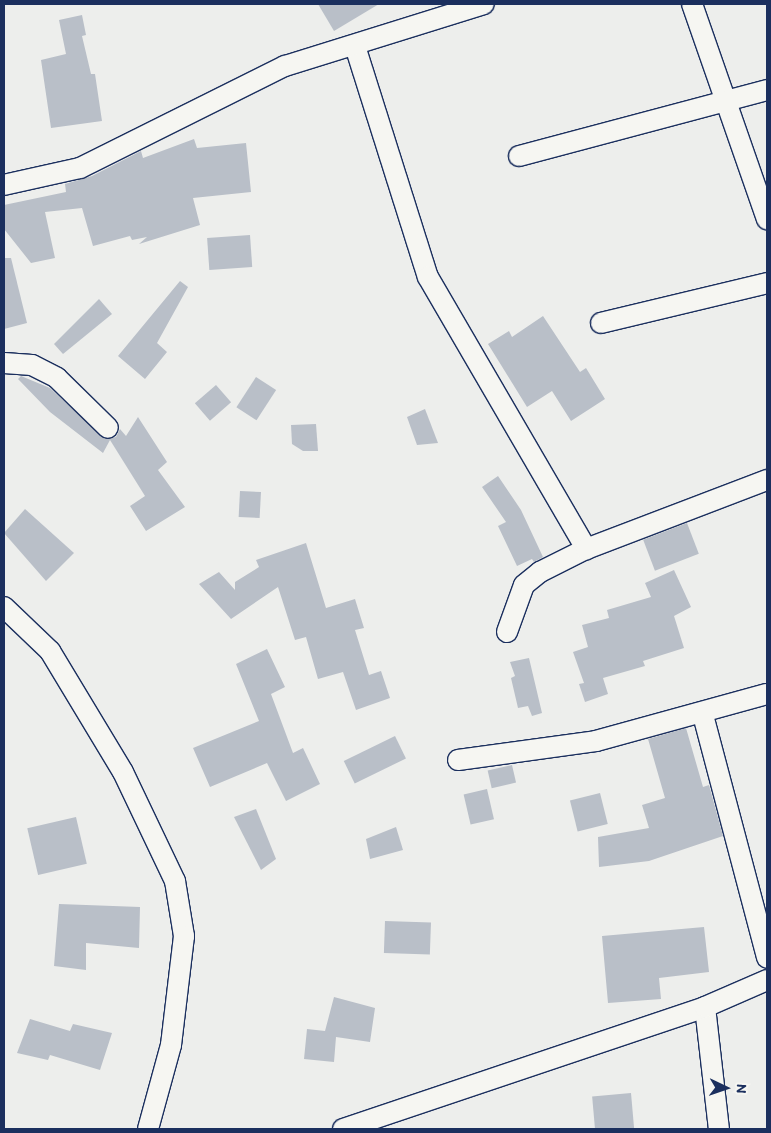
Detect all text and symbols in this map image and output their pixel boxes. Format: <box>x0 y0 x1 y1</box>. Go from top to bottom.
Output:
north arrow <box>701 1063 751 1113</box>
text: N <box>733 1084 750 1094</box>

